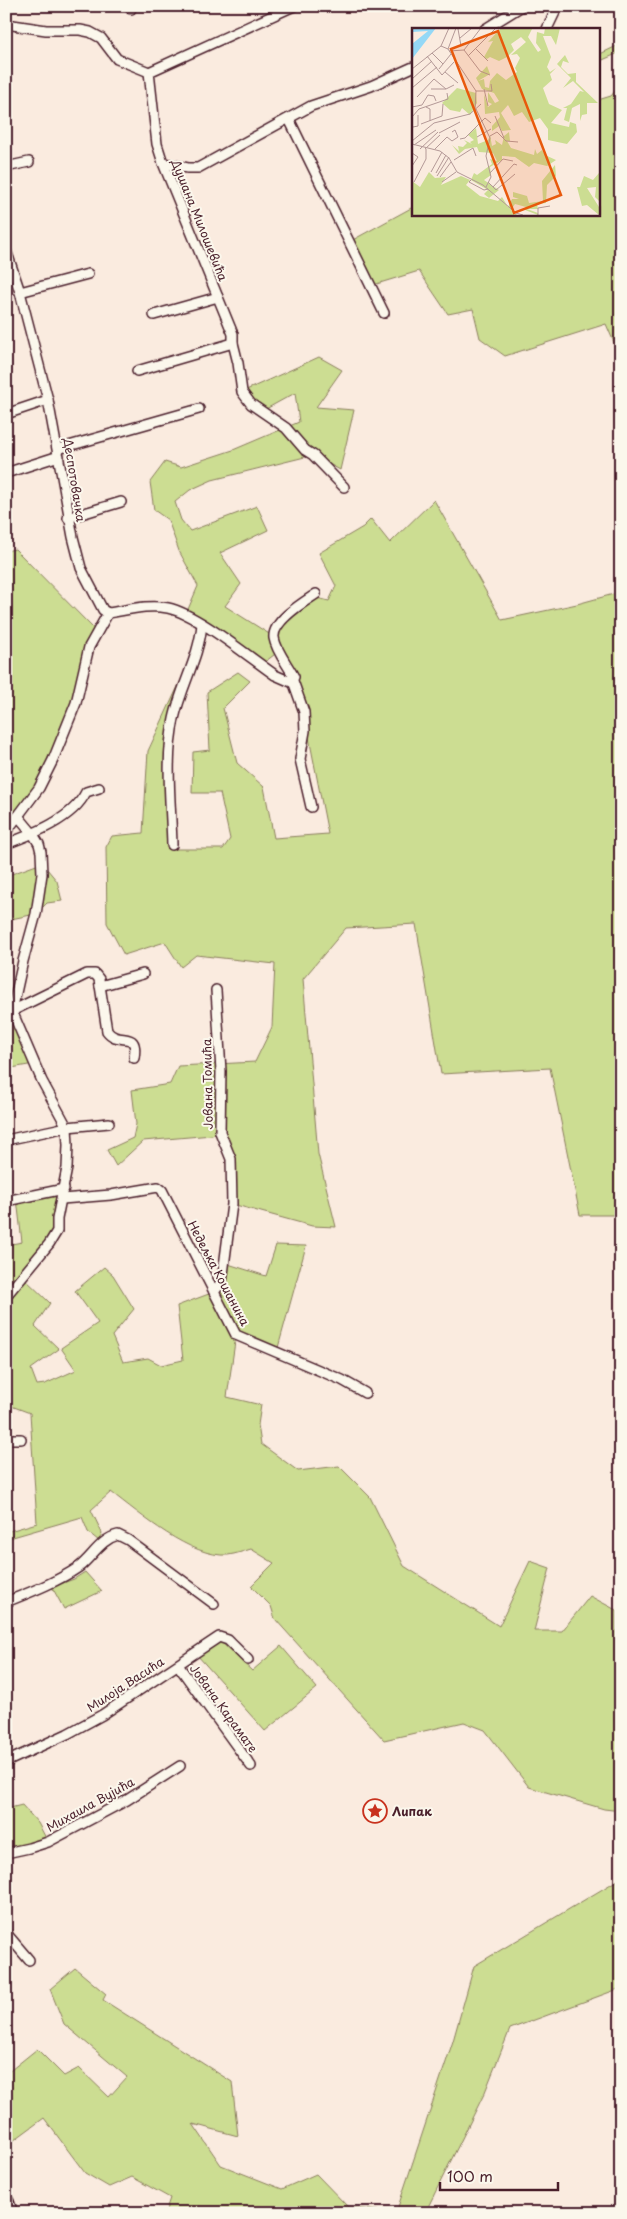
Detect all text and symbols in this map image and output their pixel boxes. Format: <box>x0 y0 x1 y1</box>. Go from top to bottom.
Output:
inset map <box>412 28 600 215</box>
street label: Душана Милошевића <box>167 155 233 284</box>
street label: Деспотовачка <box>59 436 91 524</box>
street label: Јована Томића <box>197 1038 217 1130</box>
street label: Недељка Кошанина <box>184 1217 255 1329</box>
street label: Милоја Васића <box>83 1652 168 1716</box>
street label: Јована Карамате <box>186 1660 262 1756</box>
street label: Михаила Вујића <box>43 1772 138 1836</box>
place icon: Липак <box>362 1798 388 1824</box>
place label: Липак <box>392 1802 432 1820</box>
scale bar <box>440 2159 557 2191</box>
text: 100 m <box>447 2164 493 2187</box>

